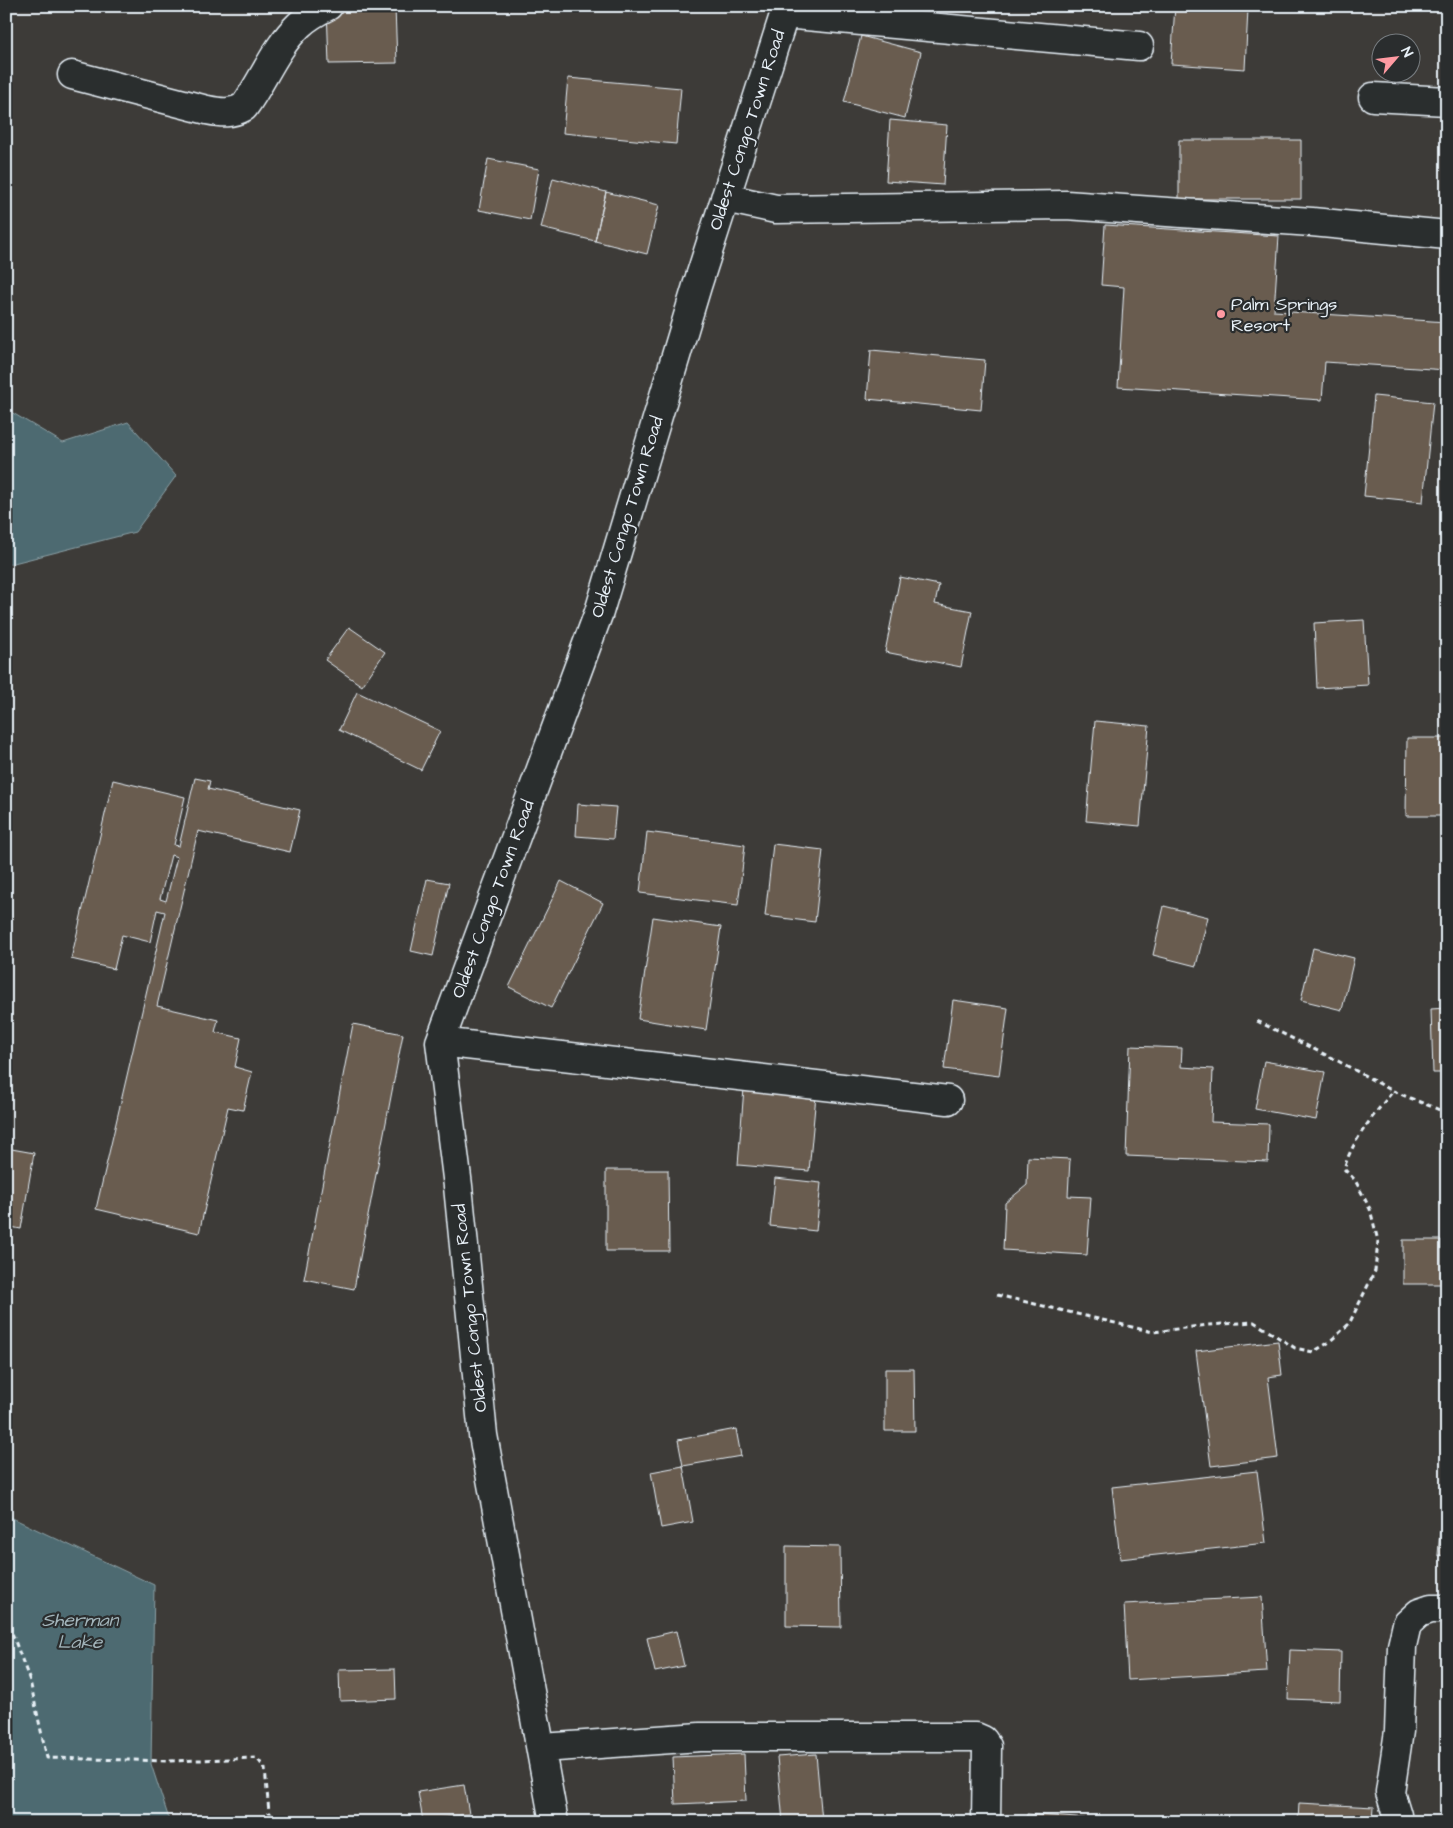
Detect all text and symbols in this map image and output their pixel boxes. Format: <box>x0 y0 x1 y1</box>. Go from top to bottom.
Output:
street label: Oldest Congo Town Road <box>703 27 792 234</box>
north arrow <box>1370 32 1420 82</box>
text: N <box>1396 44 1418 61</box>
place label: Palm Springs Resort <box>1231 292 1337 338</box>
marker: Palm Springs Resort <box>1215 308 1227 320</box>
street label: Oldest Congo Town Road <box>584 413 671 621</box>
street label: Oldest Congo Town Road <box>445 796 541 1002</box>
street label: Oldest Congo Town Road <box>447 1203 494 1413</box>
water label: Sherman Lake <box>42 1607 120 1656</box>

